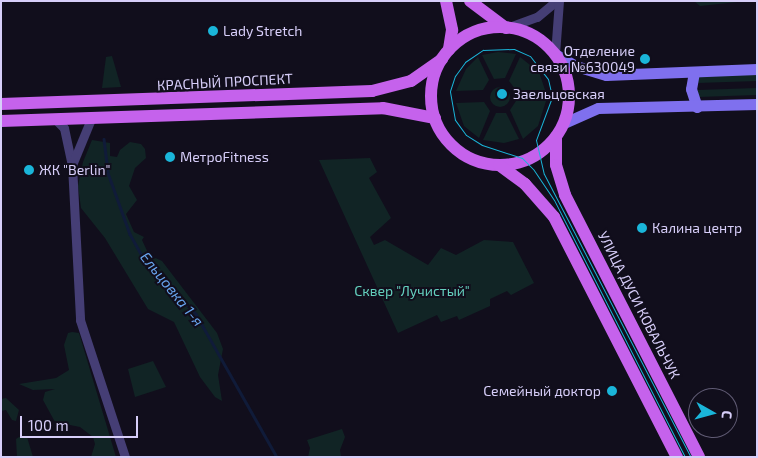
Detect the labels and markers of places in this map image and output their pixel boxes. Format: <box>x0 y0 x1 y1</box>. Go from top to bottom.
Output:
place label: Lady Stretch <box>223 23 303 39</box>
marker: Lady Stretch <box>207 25 219 37</box>
place label: Отделение связи №630049 <box>530 43 635 75</box>
marker: Отделение связи №630049 <box>639 53 651 65</box>
place label: Заельцовская <box>513 86 605 102</box>
marker: Заельцовская <box>495 87 509 101</box>
place label: МетроFitness <box>180 149 269 165</box>
marker: МетроFitness <box>164 151 176 163</box>
place label: ЖК "Berlin" <box>39 162 111 178</box>
marker: ЖК "Berlin" <box>23 164 35 176</box>
place label: Калина центр <box>652 220 742 236</box>
marker: Калина центр <box>636 222 648 234</box>
place label: Семейный доктор <box>483 383 601 399</box>
marker: Семейный доктор <box>605 384 619 398</box>

